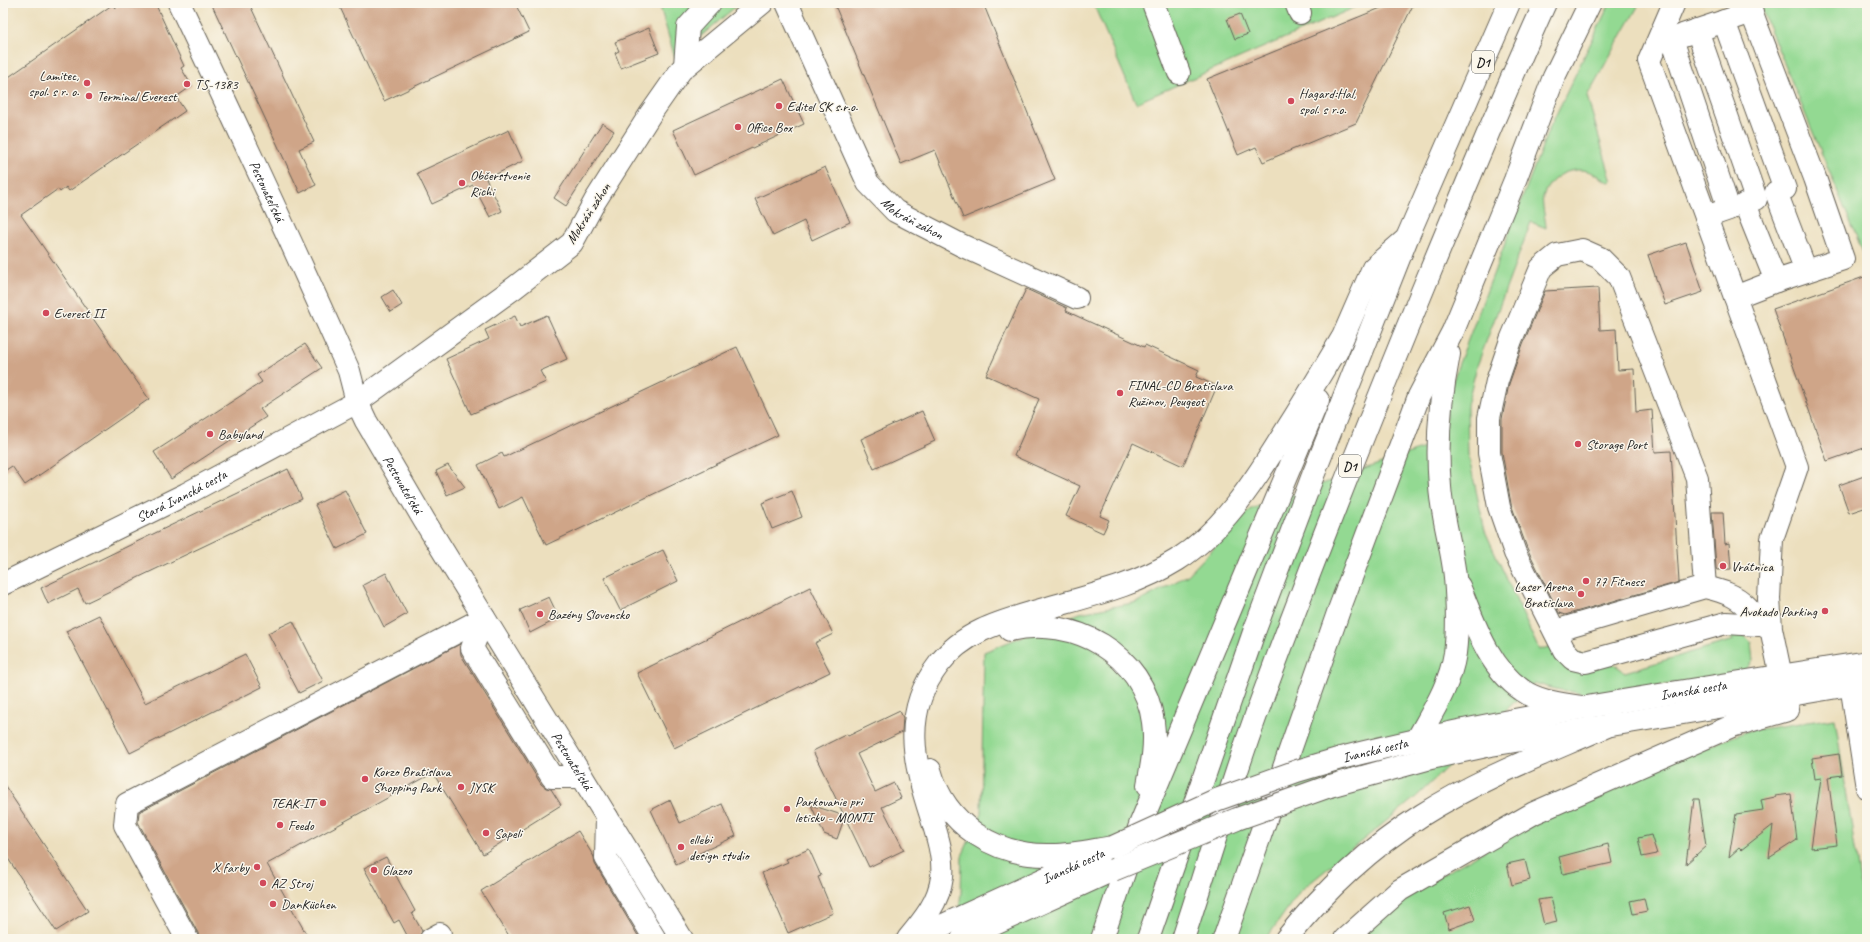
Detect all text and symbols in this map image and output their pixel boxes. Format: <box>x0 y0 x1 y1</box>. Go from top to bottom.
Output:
road number: D1 <box>1472 51 1494 73</box>
place label: Lamitec, spol. s r. o. <box>28 67 79 100</box>
place label: TS-1383 <box>195 76 240 93</box>
marker: Lamitec, spol. s r. o. <box>82 78 92 88</box>
marker: TS-1383 <box>182 79 192 89</box>
place label: Hagard:Hal, spol. s r.o. <box>1299 85 1356 118</box>
place label: Terminal Everest <box>97 88 178 105</box>
marker: Terminal Everest <box>84 91 94 101</box>
marker: Hagard:Hal, spol. s r.o. <box>1286 96 1296 106</box>
place label: Editel SK s.r.o. <box>787 98 858 115</box>
marker: Editel SK s.r.o. <box>774 101 784 111</box>
place label: Office Box <box>746 119 793 136</box>
marker: Office Box <box>733 122 743 132</box>
street label: Pestovateľská <box>246 158 289 226</box>
place label: Občerstvenie Richi <box>470 167 531 200</box>
marker: Občerstvenie Richi <box>457 178 467 188</box>
street label: Mokráň záhon <box>562 179 615 247</box>
street label: Mokráň záhon <box>877 194 947 244</box>
place label: Everest II <box>54 305 108 322</box>
marker: Everest II <box>41 308 51 318</box>
place label: FINAL-CD Bratislava Ružinov, Peugeot <box>1128 377 1233 410</box>
marker: FINAL-CD Bratislava Ružinov, Peugeot <box>1115 388 1125 398</box>
place label: Babyland <box>218 426 265 443</box>
marker: Babyland <box>205 429 215 439</box>
place label: Storage Port <box>1586 436 1648 453</box>
marker: Storage Port <box>1573 439 1583 449</box>
street label: Pestovateľská <box>379 452 427 519</box>
road number: D1 <box>1339 455 1361 477</box>
street label: Stará Ivanská cesta <box>134 465 231 526</box>
place label: Vrátnica <box>1731 558 1775 575</box>
marker: Vrátnica <box>1718 561 1728 571</box>
place label: 77 Fitness <box>1594 573 1645 590</box>
marker: 77 Fitness <box>1581 576 1591 586</box>
place label: Laser Arena Bratislava <box>1514 578 1574 611</box>
marker: Laser Arena Bratislava <box>1576 589 1586 599</box>
place label: Avokado Parking <box>1740 603 1818 620</box>
place label: Bazény Slovensko <box>548 606 630 623</box>
marker: Avokado Parking <box>1820 606 1830 616</box>
marker: Bazény Slovensko <box>535 609 545 619</box>
street label: Ivanská cesta <box>1659 676 1729 704</box>
street label: Pestovateľská <box>548 729 597 795</box>
street label: Ivanská cesta <box>1341 734 1411 766</box>
place label: Korzo Bratislava Shopping Park <box>373 763 452 796</box>
marker: Korzo Bratislava Shopping Park <box>360 774 370 784</box>
place label: JYSK <box>468 779 497 796</box>
marker: JYSK <box>456 782 466 792</box>
place label: Parkovanie pri letisku - MONTI <box>795 793 876 826</box>
place label: TEAK-IT <box>271 795 319 812</box>
marker: TEAK-IT <box>318 798 328 808</box>
marker: Parkovanie pri letisku - MONTI <box>782 804 792 814</box>
place label: Feedo <box>288 817 315 834</box>
marker: Feedo <box>275 820 285 830</box>
place label: Sapeli <box>494 825 524 842</box>
marker: Sapeli <box>481 828 491 838</box>
place label: ellebi design studio <box>689 831 751 864</box>
marker: ellebi design studio <box>676 842 686 852</box>
street label: Ivanská cesta <box>1040 844 1108 888</box>
place label: X farby <box>212 859 250 876</box>
marker: X farby <box>252 862 262 872</box>
place label: Glazoo <box>382 862 413 879</box>
marker: Glazoo <box>369 865 379 875</box>
place label: AZ Stroj <box>271 875 315 892</box>
marker: AZ Stroj <box>258 878 268 888</box>
place label: DanKüchen <box>281 896 336 913</box>
marker: DanKüchen <box>268 899 278 909</box>

